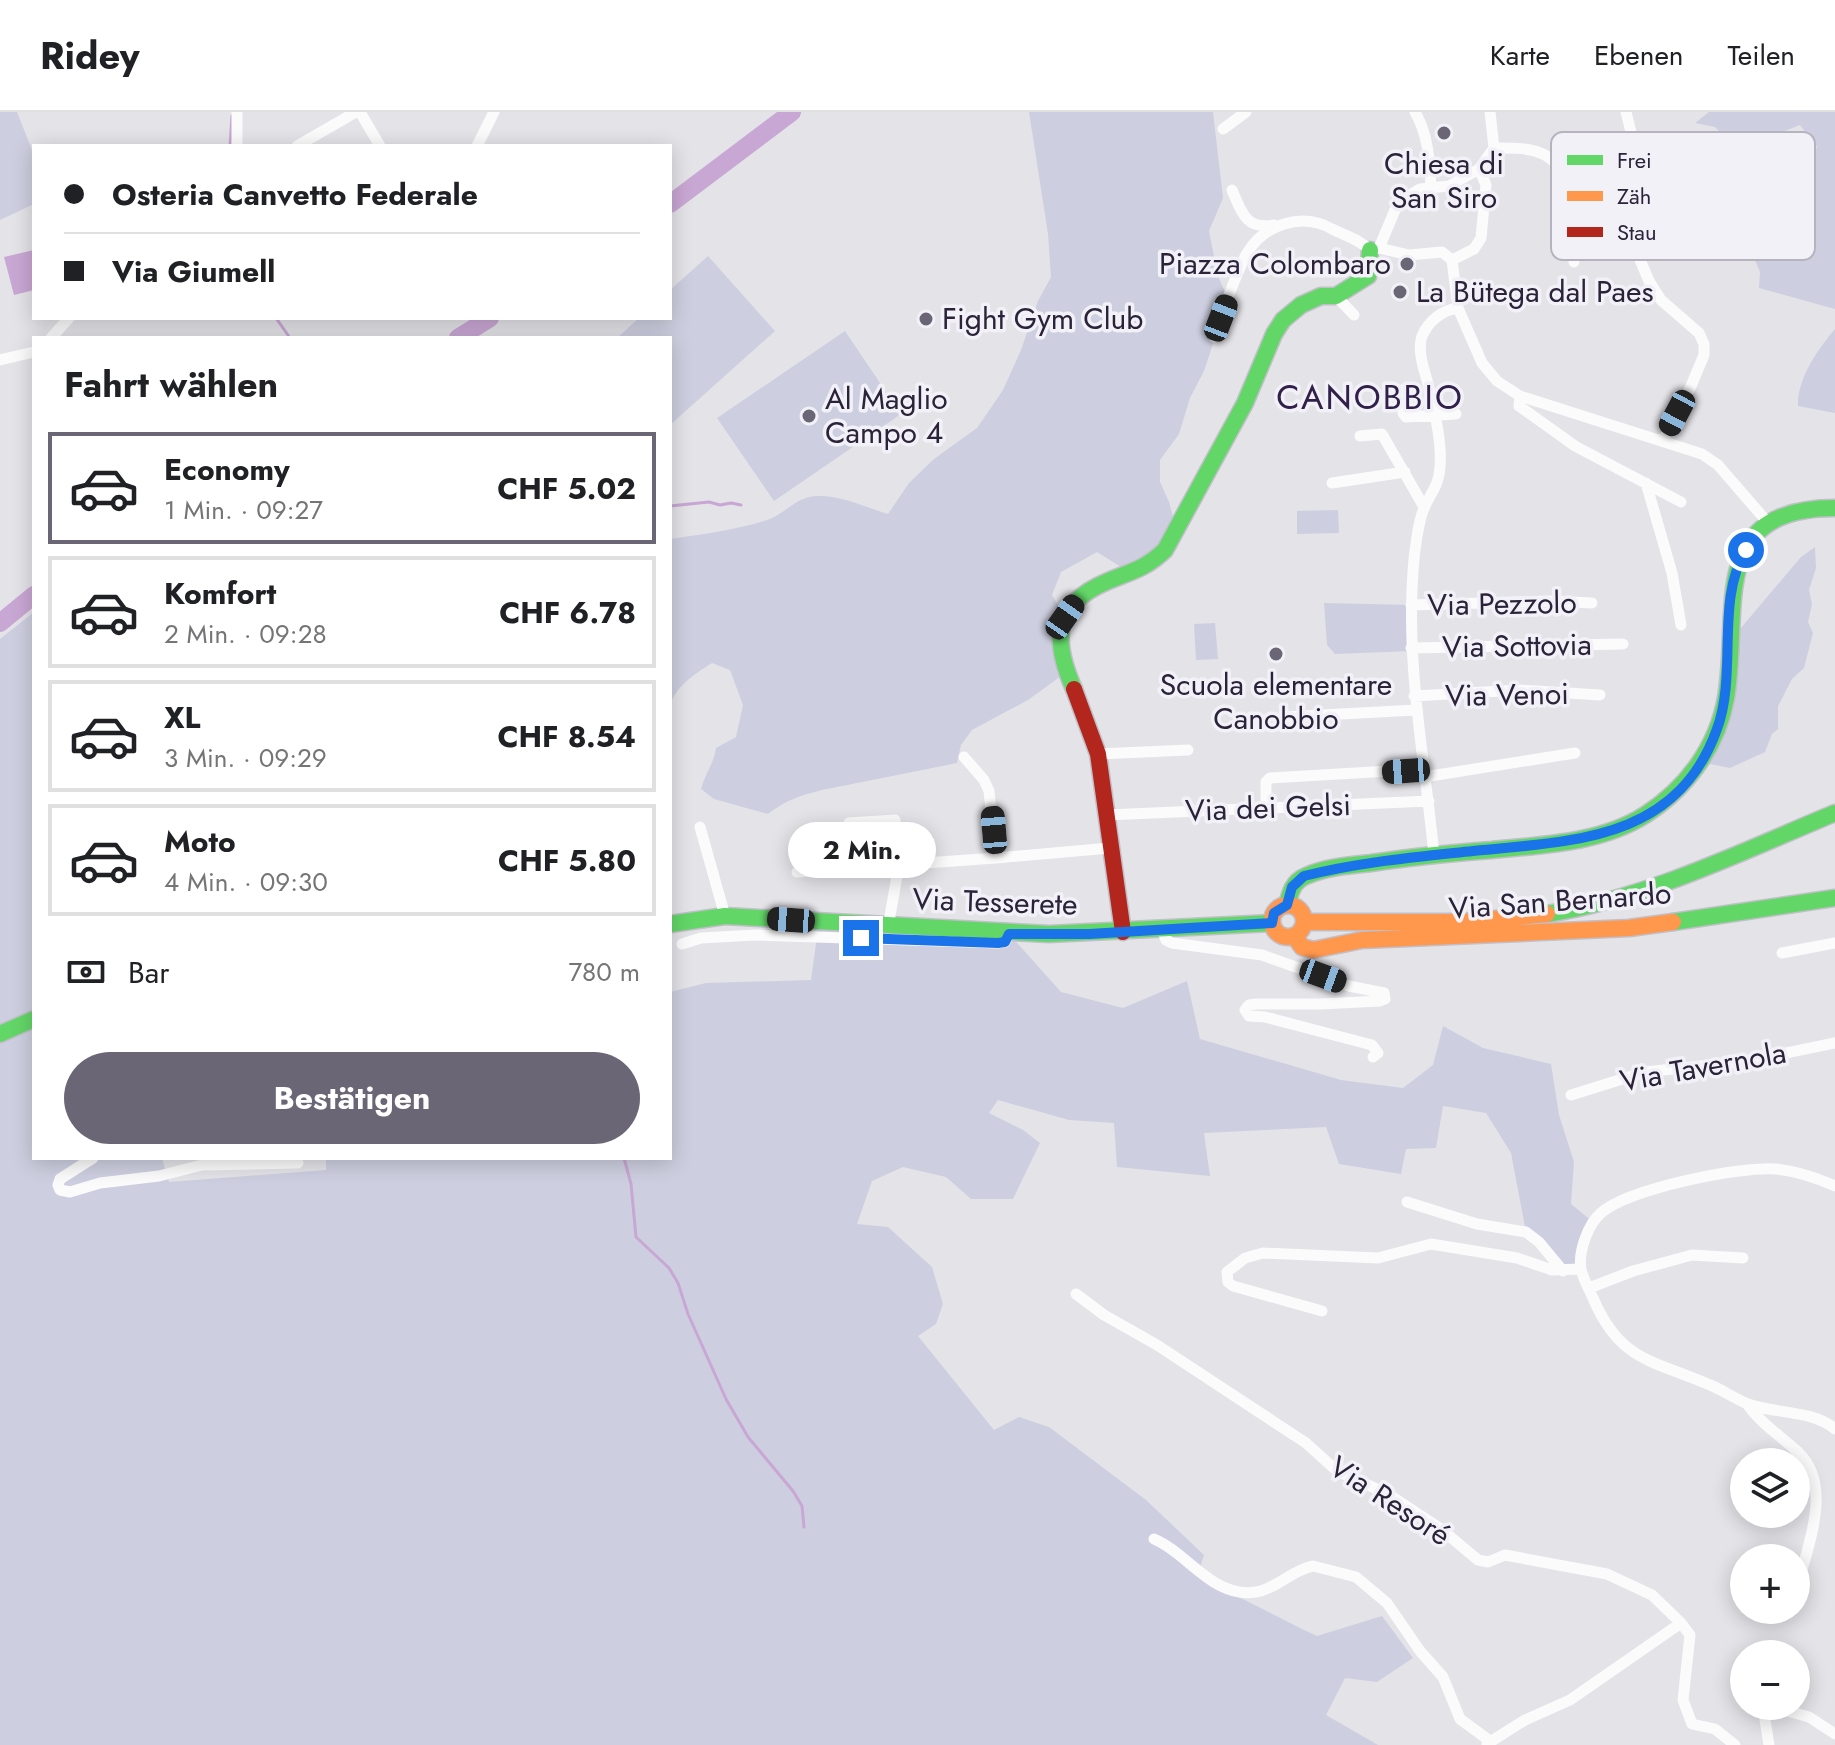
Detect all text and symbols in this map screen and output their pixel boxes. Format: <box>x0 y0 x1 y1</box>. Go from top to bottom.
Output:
text: Ridey <box>40 28 140 83</box>
text: Karte <box>1490 35 1550 76</box>
text: Ebenen <box>1594 35 1684 76</box>
text: Teilen <box>1728 35 1795 76</box>
marker: Chiesa di San Siro <box>1435 124 1453 142</box>
legend <box>1551 132 1815 260</box>
place label: Chiesa di San Siro <box>1384 142 1504 219</box>
text: Frei <box>1617 144 1652 176</box>
text: Osteria Canvetto Federale <box>112 173 478 216</box>
text: Zäh <box>1617 180 1651 212</box>
text: Stau <box>1617 216 1656 248</box>
place label: Piazza Colombaro <box>1159 242 1391 285</box>
text: Via Giumell <box>112 250 275 293</box>
marker: Piazza Colombaro <box>1398 255 1416 273</box>
place label: La Bütega dal Paes <box>1416 270 1654 313</box>
marker: La Bütega dal Paes <box>1391 283 1409 301</box>
car <box>1201 291 1241 345</box>
place label: Fight Gym Club <box>942 297 1143 340</box>
marker: Fight Gym Club <box>917 310 935 328</box>
text: Fahrt wählen <box>64 358 278 410</box>
district label: CANOBBIO <box>1276 373 1464 422</box>
place label: Al Maglio Campo 4 <box>825 377 948 454</box>
car <box>1655 386 1699 440</box>
marker: Al Maglio Campo 4 <box>800 407 818 425</box>
text: Economy <box>164 448 290 491</box>
icon: car <box>68 452 140 524</box>
text: CHF 5.02 <box>497 467 636 510</box>
text: 1 Min. · 09:27 <box>164 491 323 529</box>
route start <box>1728 532 1764 568</box>
text: Komfort <box>164 572 276 615</box>
icon: car <box>68 576 140 648</box>
street label: Via Pezzolo <box>1427 581 1577 626</box>
car <box>1041 590 1089 644</box>
text: CHF 6.78 <box>499 591 636 634</box>
text: 2 Min. · 09:28 <box>164 615 327 653</box>
street label: Via Sottovia <box>1442 623 1592 668</box>
marker: Scuola elementare Canobbio <box>1267 645 1285 663</box>
place label: Scuola elementare Canobbio <box>1160 663 1392 740</box>
street label: Via Venoi <box>1445 672 1569 717</box>
text: XL <box>164 696 200 739</box>
icon: car <box>68 700 140 772</box>
text: CHF 8.54 <box>497 715 636 758</box>
text: 3 Min. · 09:29 <box>164 739 327 777</box>
car <box>1381 757 1431 785</box>
street label: Via dei Gelsi <box>1184 783 1352 832</box>
car <box>980 805 1008 855</box>
text: Moto <box>164 820 236 863</box>
callout: 2 Min. <box>787 822 935 878</box>
icon: car <box>68 824 140 896</box>
text: 2 Min. <box>823 831 901 869</box>
text: CHF 5.80 <box>498 839 636 882</box>
text: 4 Min. · 09:30 <box>164 863 328 901</box>
street label: Via San Bernardo <box>1447 871 1673 930</box>
street label: Via Tesserete <box>912 877 1078 926</box>
car <box>766 906 816 934</box>
route end <box>843 920 879 956</box>
icon: cash <box>64 950 108 994</box>
text: Bar <box>128 951 169 994</box>
text: 780 m <box>568 953 640 991</box>
car <box>1296 957 1350 995</box>
street label: Via Tavernola <box>1616 1031 1789 1102</box>
button: Bestätigen <box>64 1052 640 1144</box>
street label: Via Resoré <box>1321 1445 1459 1556</box>
map controls <box>1730 1448 1810 1720</box>
button: layers <box>1730 1448 1810 1528</box>
button: + <box>1730 1544 1810 1624</box>
button: − <box>1730 1640 1810 1720</box>

